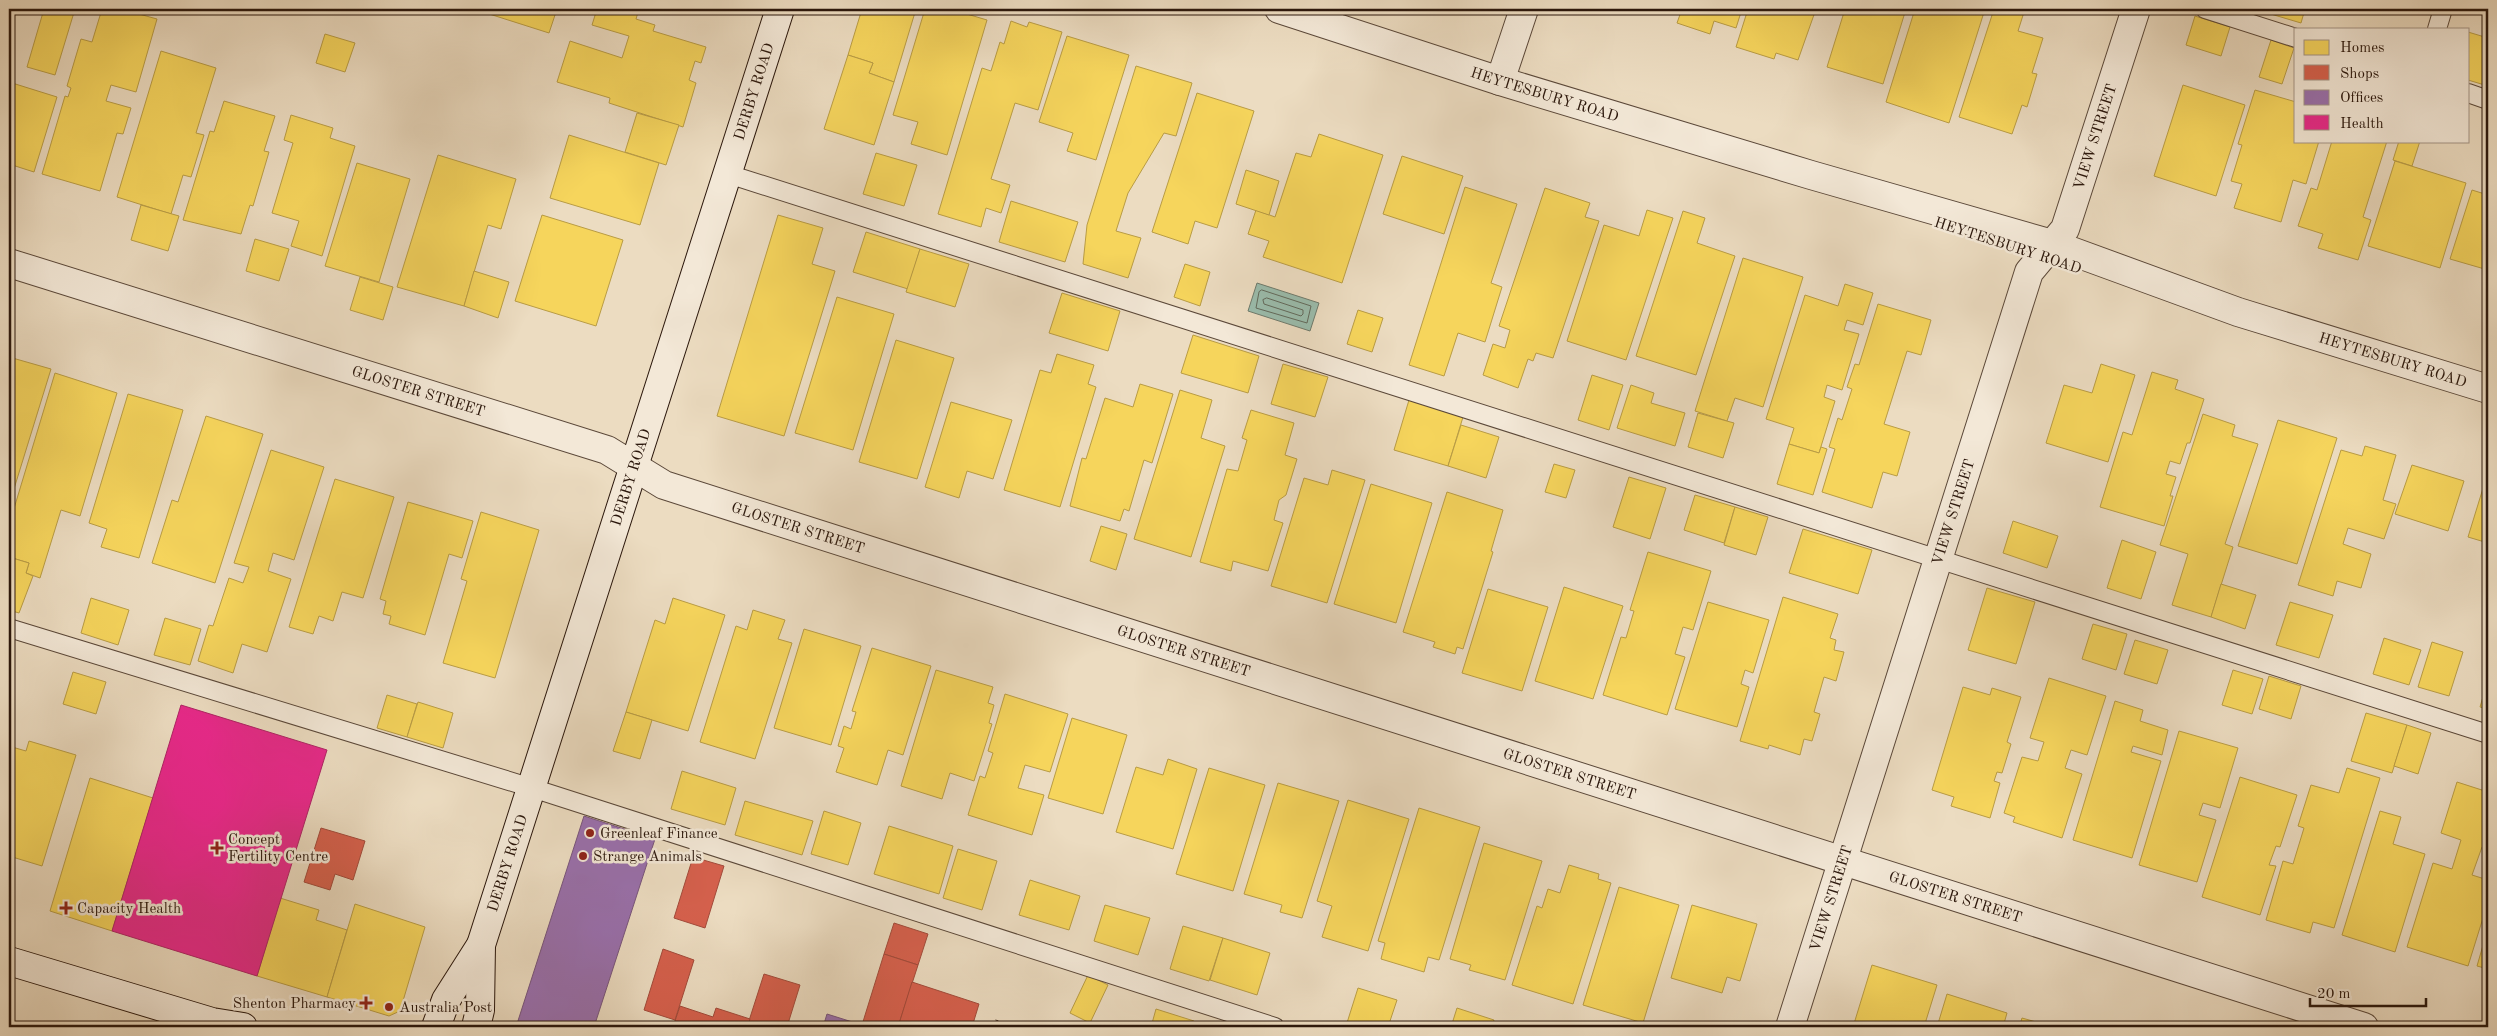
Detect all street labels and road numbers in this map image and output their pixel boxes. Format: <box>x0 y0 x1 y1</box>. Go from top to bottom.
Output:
street label: DERBY ROAD <box>733 41 778 142</box>
street label: HEYTESBURY ROAD <box>1468 66 1620 125</box>
street label: VIEW STREET <box>2072 82 2120 192</box>
street label: HEYTESBURY ROAD <box>1932 216 2083 277</box>
street label: HEYTESBURY ROAD <box>2317 331 2468 391</box>
street label: GLOSTER STREET <box>349 365 487 420</box>
street label: DERBY ROAD <box>609 427 654 528</box>
street label: VIEW STREET <box>1931 458 1978 567</box>
street label: GLOSTER STREET <box>729 501 866 557</box>
street label: GLOSTER STREET <box>1115 624 1252 680</box>
street label: GLOSTER STREET <box>1501 747 1638 803</box>
street label: DERBY ROAD <box>486 813 531 914</box>
street label: VIEW STREET <box>1808 844 1856 954</box>
street label: GLOSTER STREET <box>1887 870 2024 926</box>

